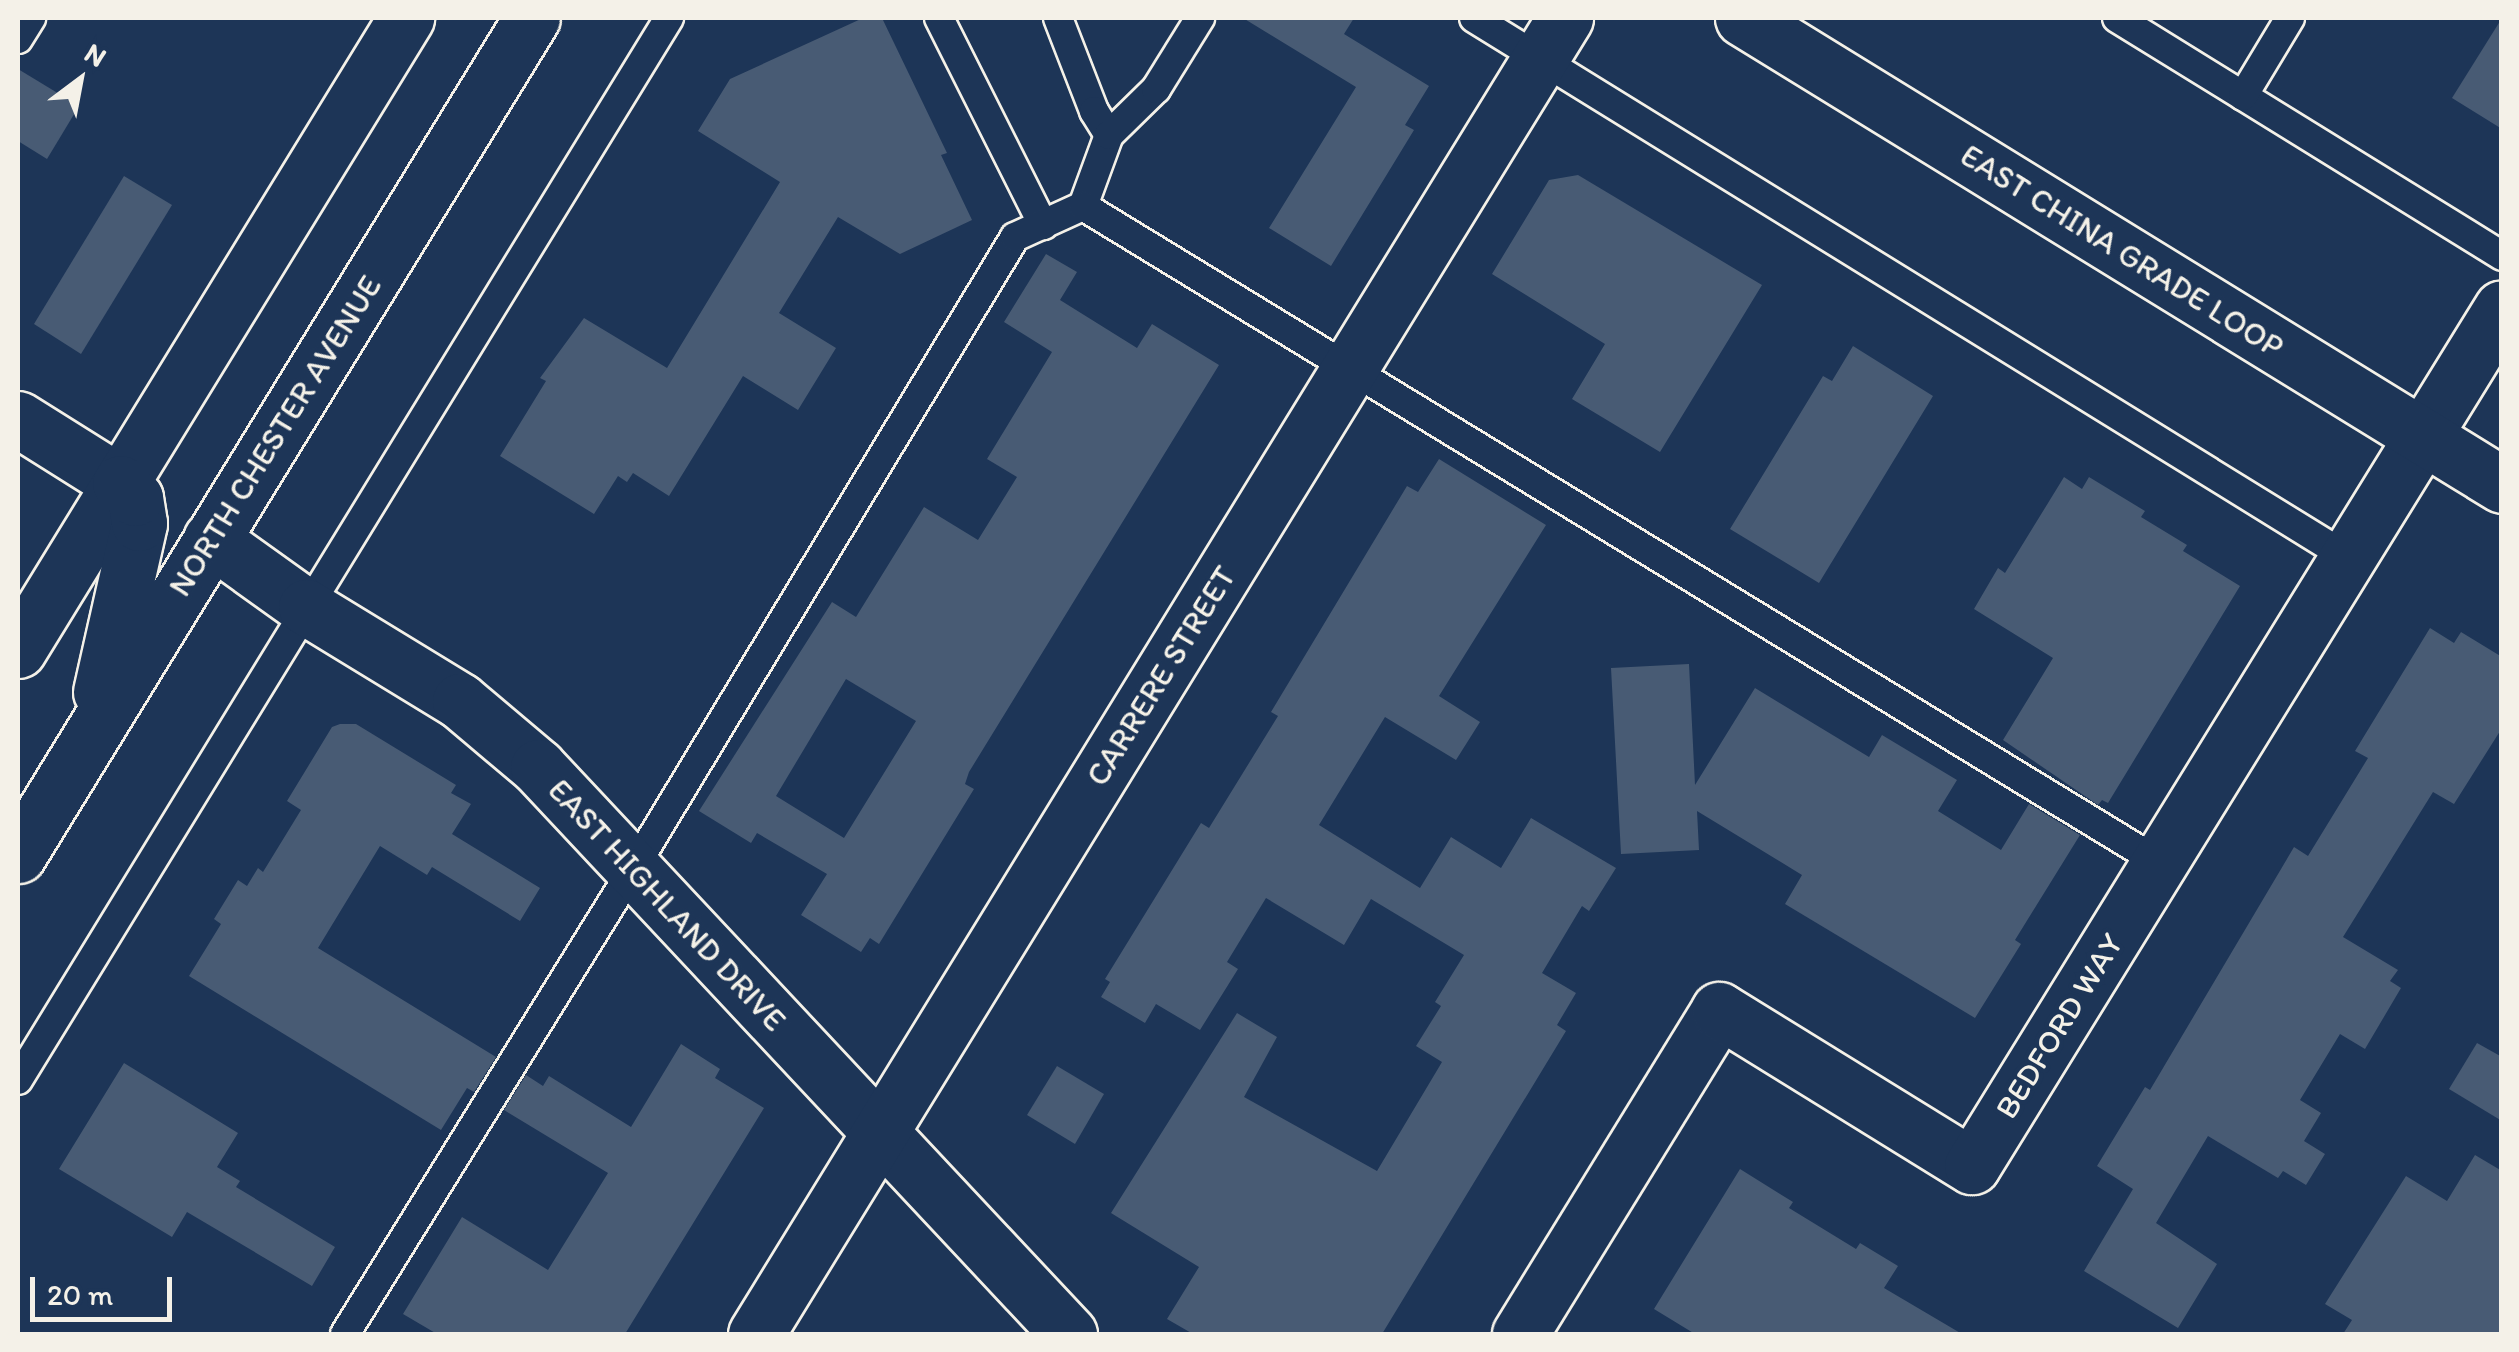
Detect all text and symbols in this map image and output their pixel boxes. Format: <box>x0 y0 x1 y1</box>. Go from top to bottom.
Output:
north arrow <box>30 30 130 130</box>
text: N <box>79 35 113 74</box>
street label: EAST CHINA GRADE LOOP <box>1953 136 2291 366</box>
street label: NORTH CHESTER AVENUE <box>161 269 389 603</box>
street label: CARRERE STREET <box>1078 559 1244 793</box>
street label: EAST HIGHLAND DRIVE <box>538 769 796 1041</box>
street label: BEDFORD WAY <box>1987 927 2131 1125</box>
scale bar <box>35 1257 178 1319</box>
text: 20 m <box>47 1276 113 1313</box>

